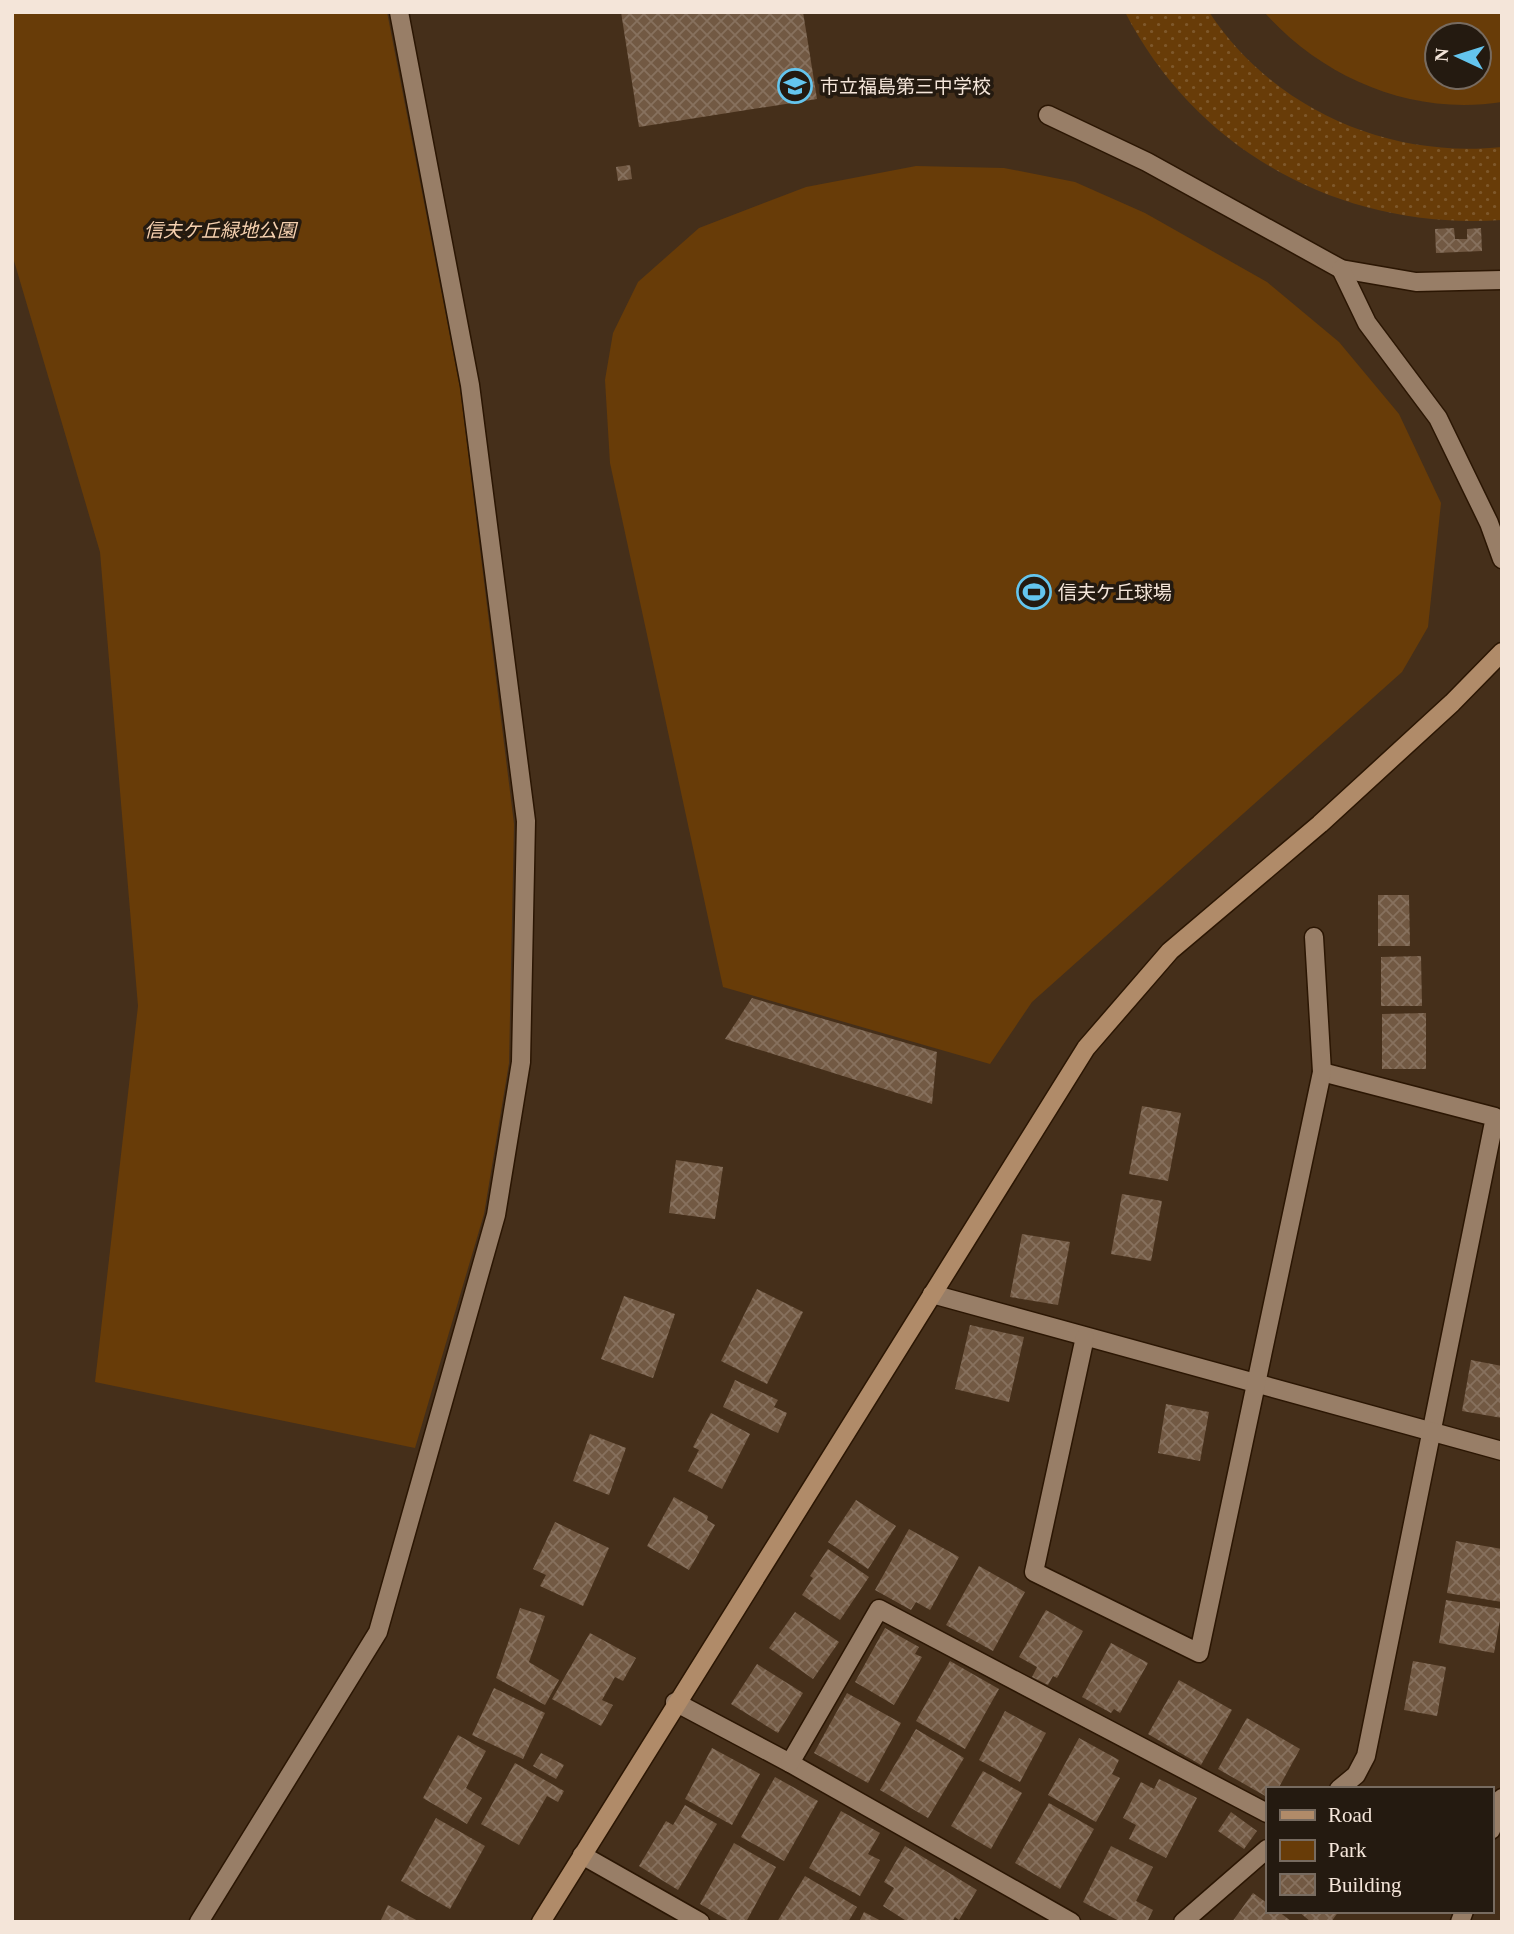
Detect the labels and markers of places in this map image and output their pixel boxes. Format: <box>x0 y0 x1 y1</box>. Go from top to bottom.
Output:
school or university icon: 市立福島第三中学校 <box>776 67 814 105</box>
place label: 市立福島第三中学校 <box>820 76 991 97</box>
sports icon: 信夫ケ丘球場 <box>1015 573 1053 611</box>
place label: 信夫ケ丘球場 <box>1058 582 1172 603</box>

